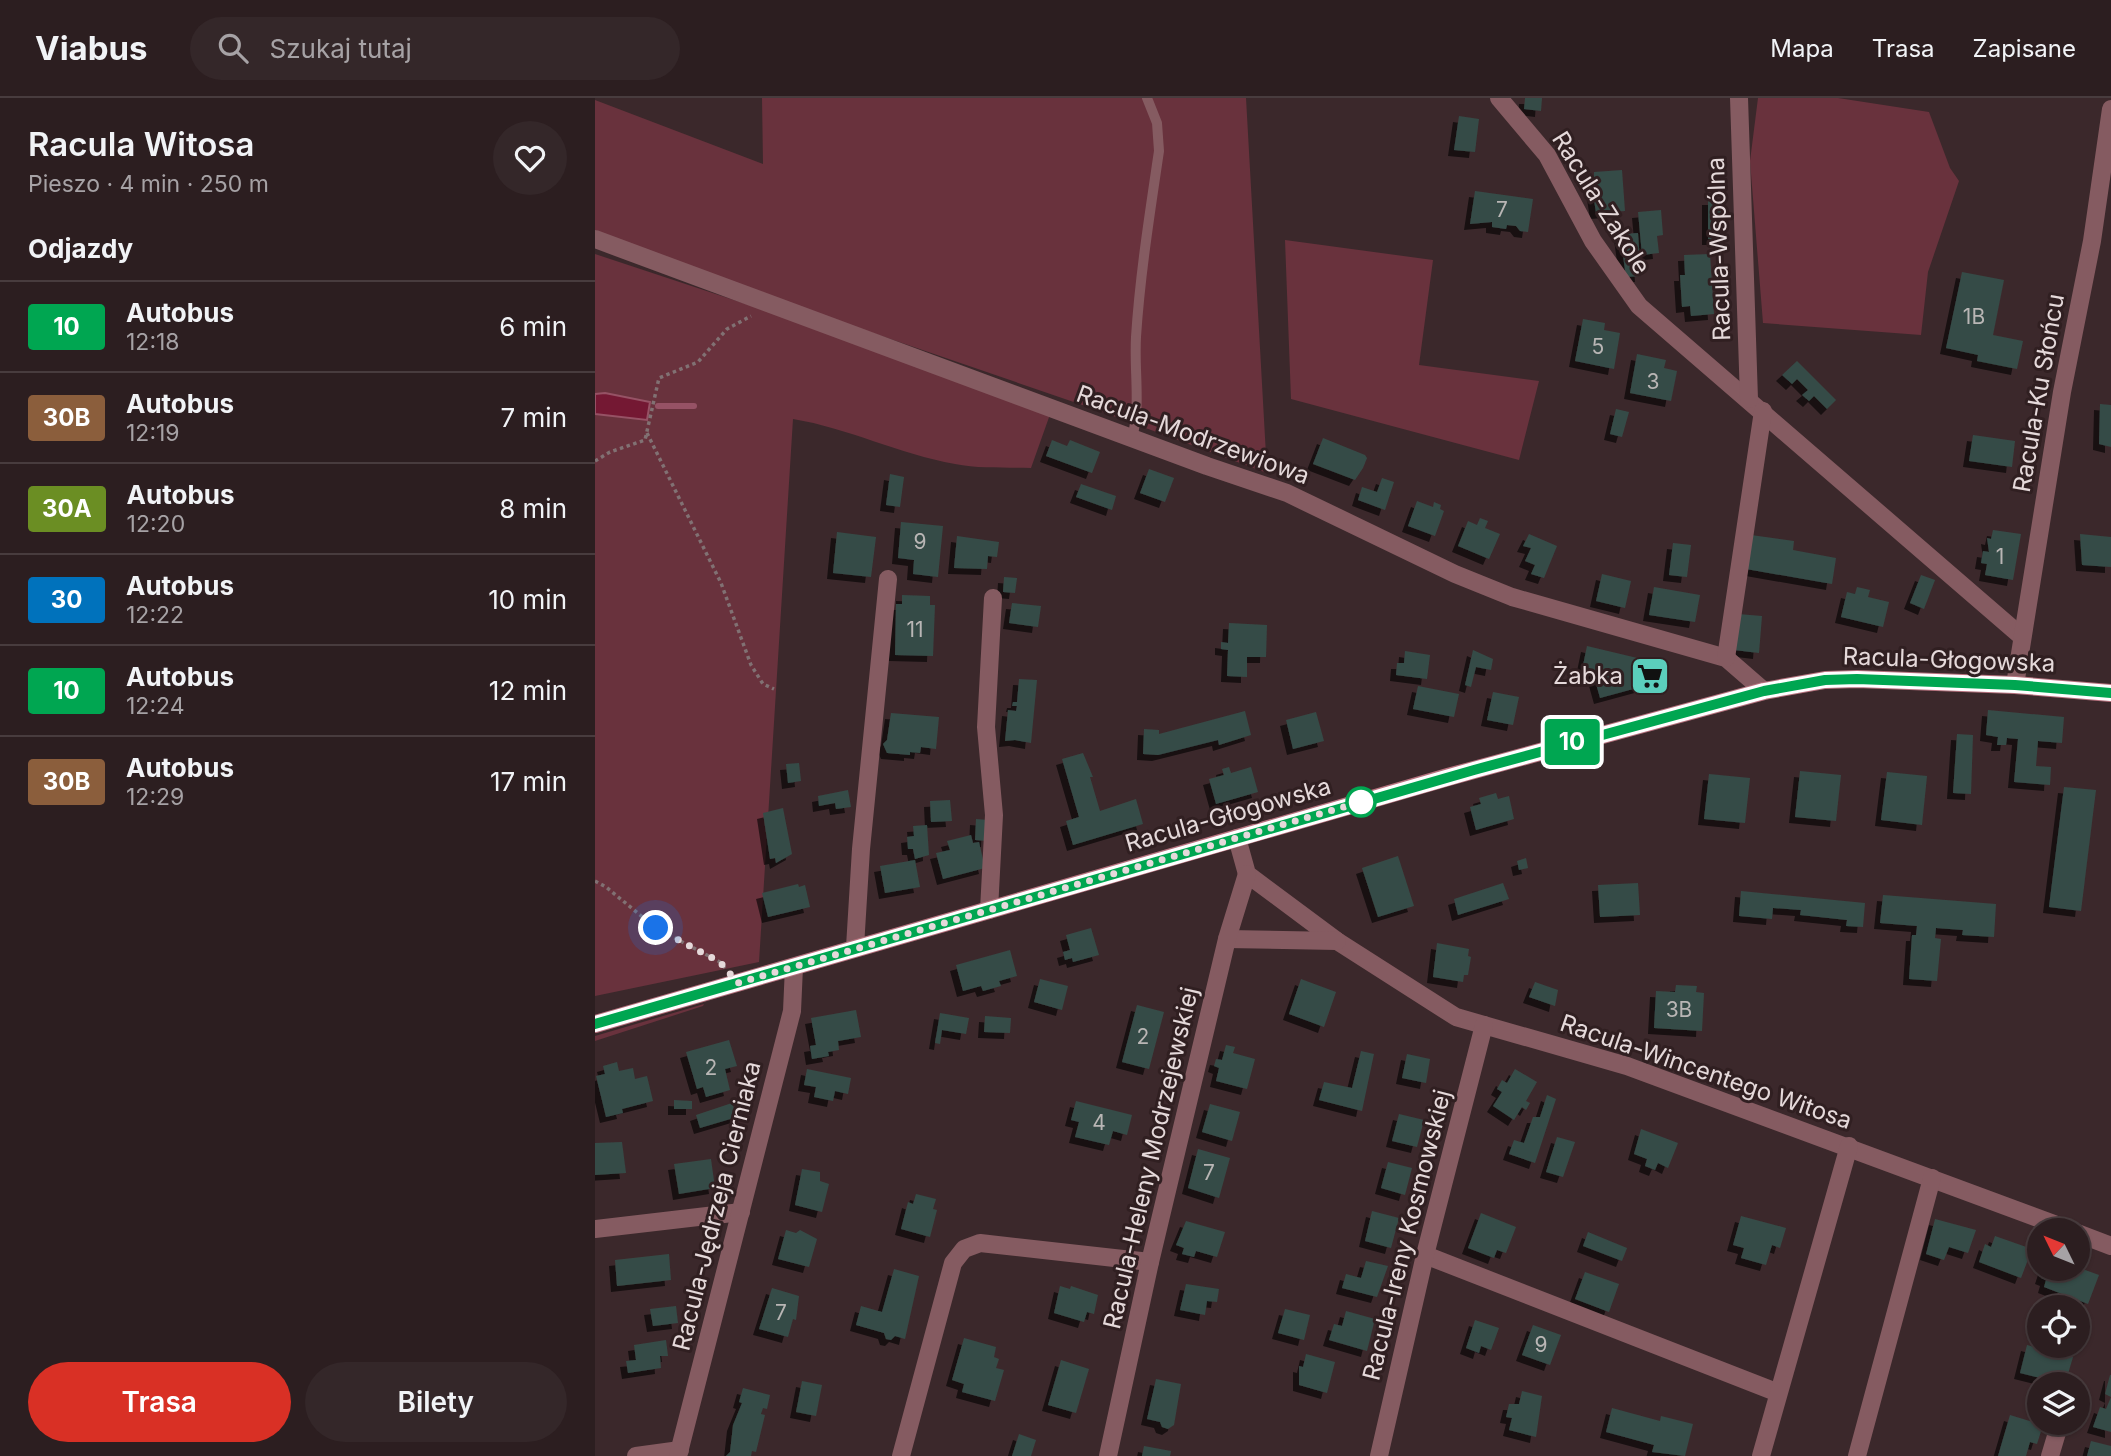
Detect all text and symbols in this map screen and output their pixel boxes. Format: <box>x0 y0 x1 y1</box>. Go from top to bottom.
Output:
search box <box>190 17 680 80</box>
text: Viabus <box>35 28 148 68</box>
icon: search <box>214 29 252 67</box>
text: Szukaj tutaj <box>270 33 412 64</box>
text: Mapa <box>1770 34 1834 63</box>
text: Trasa <box>1872 34 1935 63</box>
text: Zapisane <box>1973 34 2076 63</box>
button: heart <box>493 121 567 195</box>
text: Racula Witosa <box>28 124 254 164</box>
street label: Racula-Zakole <box>1546 126 1657 279</box>
street label: Racula-Wspólna <box>1701 157 1736 341</box>
text: Pieszo · 4 min · 250 m <box>28 170 269 198</box>
house number: 7 <box>1496 197 1508 222</box>
text: Odjazdy <box>28 233 133 264</box>
street label: Racula-Ku Słońcu <box>2007 291 2070 494</box>
text: Autobus <box>126 297 234 328</box>
house number: 1B <box>1963 304 1985 329</box>
text: 6 min <box>499 311 567 342</box>
text: 10 <box>53 312 80 341</box>
text: 12:18 <box>126 328 180 356</box>
house number: 5 <box>1592 334 1604 359</box>
house number: 3 <box>1647 369 1659 394</box>
street label: Racula-Modrzewiowa <box>1073 379 1314 490</box>
text: Autobus <box>126 388 234 419</box>
text: 7 min <box>501 402 567 433</box>
text: 30B <box>43 403 90 432</box>
text: 12:19 <box>126 419 180 447</box>
text: Autobus <box>127 479 235 510</box>
text: 8 min <box>499 493 567 524</box>
text: 30A <box>42 494 92 523</box>
text: 12:20 <box>127 510 185 538</box>
house number: 9 <box>913 529 927 554</box>
house number: 1 <box>1996 544 2004 569</box>
text: Autobus <box>126 570 234 601</box>
text: 10 min <box>488 584 567 615</box>
text: 30 <box>51 585 82 614</box>
text: 12:22 <box>126 601 184 629</box>
house number: 11 <box>906 617 924 642</box>
street label: Racula-Głogowska <box>1842 641 2056 678</box>
supermarket icon: Żabka <box>1629 655 1671 697</box>
text: Autobus <box>126 661 234 692</box>
place label: Żabka <box>1553 661 1623 690</box>
text: 12 min <box>489 675 567 706</box>
text: 10 <box>53 676 80 705</box>
text: 12:24 <box>126 692 185 720</box>
line badge: 10 <box>1541 719 1604 765</box>
text: 10 <box>1559 727 1585 756</box>
text: Autobus <box>126 752 234 783</box>
text: 17 min <box>490 766 567 797</box>
text: 30B <box>43 767 90 796</box>
street label: Racula-Głogowska <box>1122 771 1334 858</box>
text: 12:29 <box>126 783 184 811</box>
unlabelled marker <box>1346 787 1376 817</box>
your location <box>638 910 673 945</box>
street label: Racula-Heleny Modrzejewskiej <box>1097 984 1204 1332</box>
house number: 3B <box>1666 997 1692 1022</box>
street label: Racula-Wincentego Witosa <box>1557 1008 1856 1135</box>
house number: 2 <box>1137 1024 1149 1049</box>
house number: 2 <box>705 1055 717 1080</box>
street label: Racula-Jędrzeja Cierniaka <box>666 1058 767 1354</box>
street label: Racula-Ireny Kosmowskiej <box>1356 1087 1457 1383</box>
house number: 4 <box>1092 1110 1106 1135</box>
house number: 7 <box>1203 1160 1215 1185</box>
north arrow <box>2027 1218 2089 1281</box>
map controls <box>2027 1218 2090 1435</box>
button: locate <box>2027 1295 2090 1358</box>
house number: 7 <box>775 1300 787 1325</box>
house number: 9 <box>1534 1332 1548 1357</box>
button: Trasa <box>28 1362 291 1442</box>
button: Bilety <box>305 1362 567 1442</box>
button: layers <box>2027 1372 2090 1435</box>

